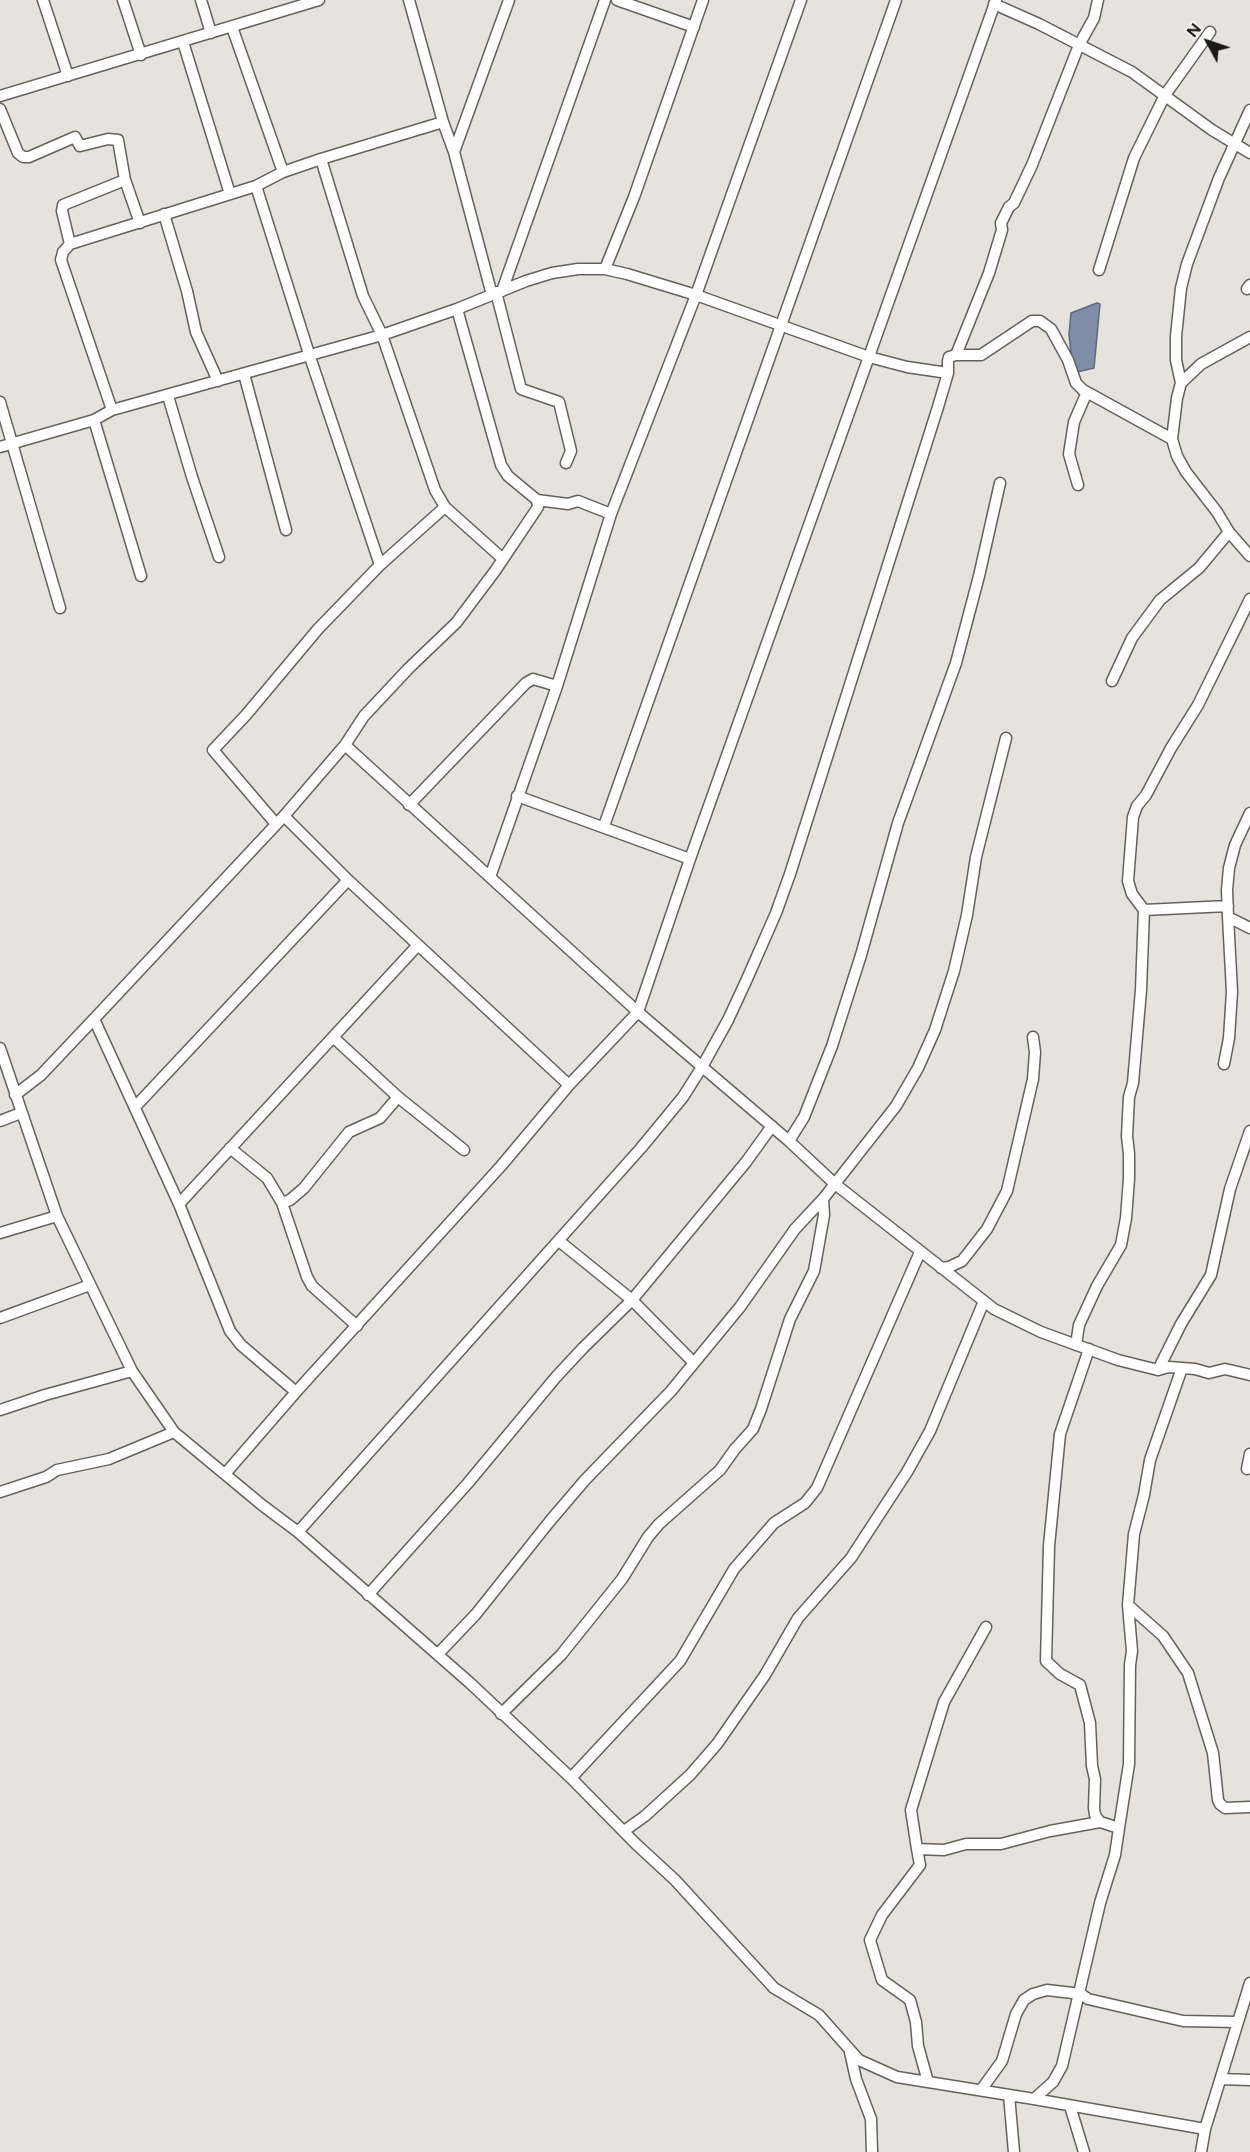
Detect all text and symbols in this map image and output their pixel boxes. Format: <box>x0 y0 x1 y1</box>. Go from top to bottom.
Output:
north arrow <box>1178 12 1238 72</box>
text: N <box>1183 19 1205 41</box>

